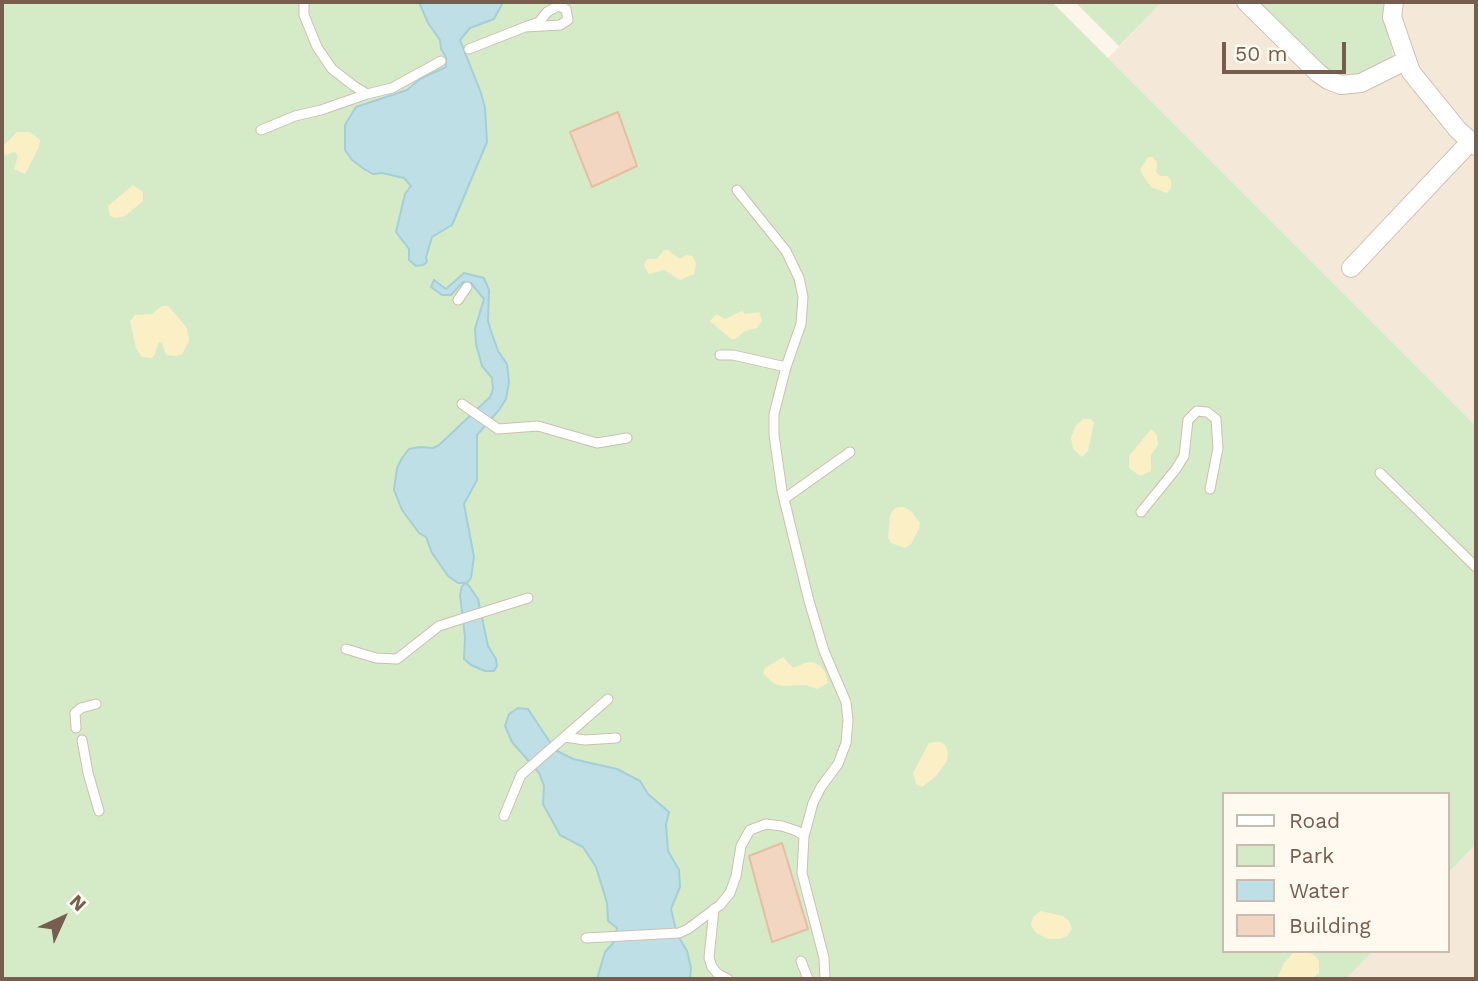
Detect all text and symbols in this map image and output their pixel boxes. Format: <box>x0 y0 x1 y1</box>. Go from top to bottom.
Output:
scale bar <box>1226 28 1350 72</box>
text: 50 m <box>1235 41 1287 66</box>
legend <box>1222 792 1450 953</box>
text: Road <box>1289 808 1340 833</box>
text: Park <box>1289 843 1334 868</box>
text: Water <box>1289 878 1349 903</box>
north arrow <box>28 883 98 953</box>
text: N <box>65 890 91 916</box>
text: Building <box>1289 913 1371 938</box>

